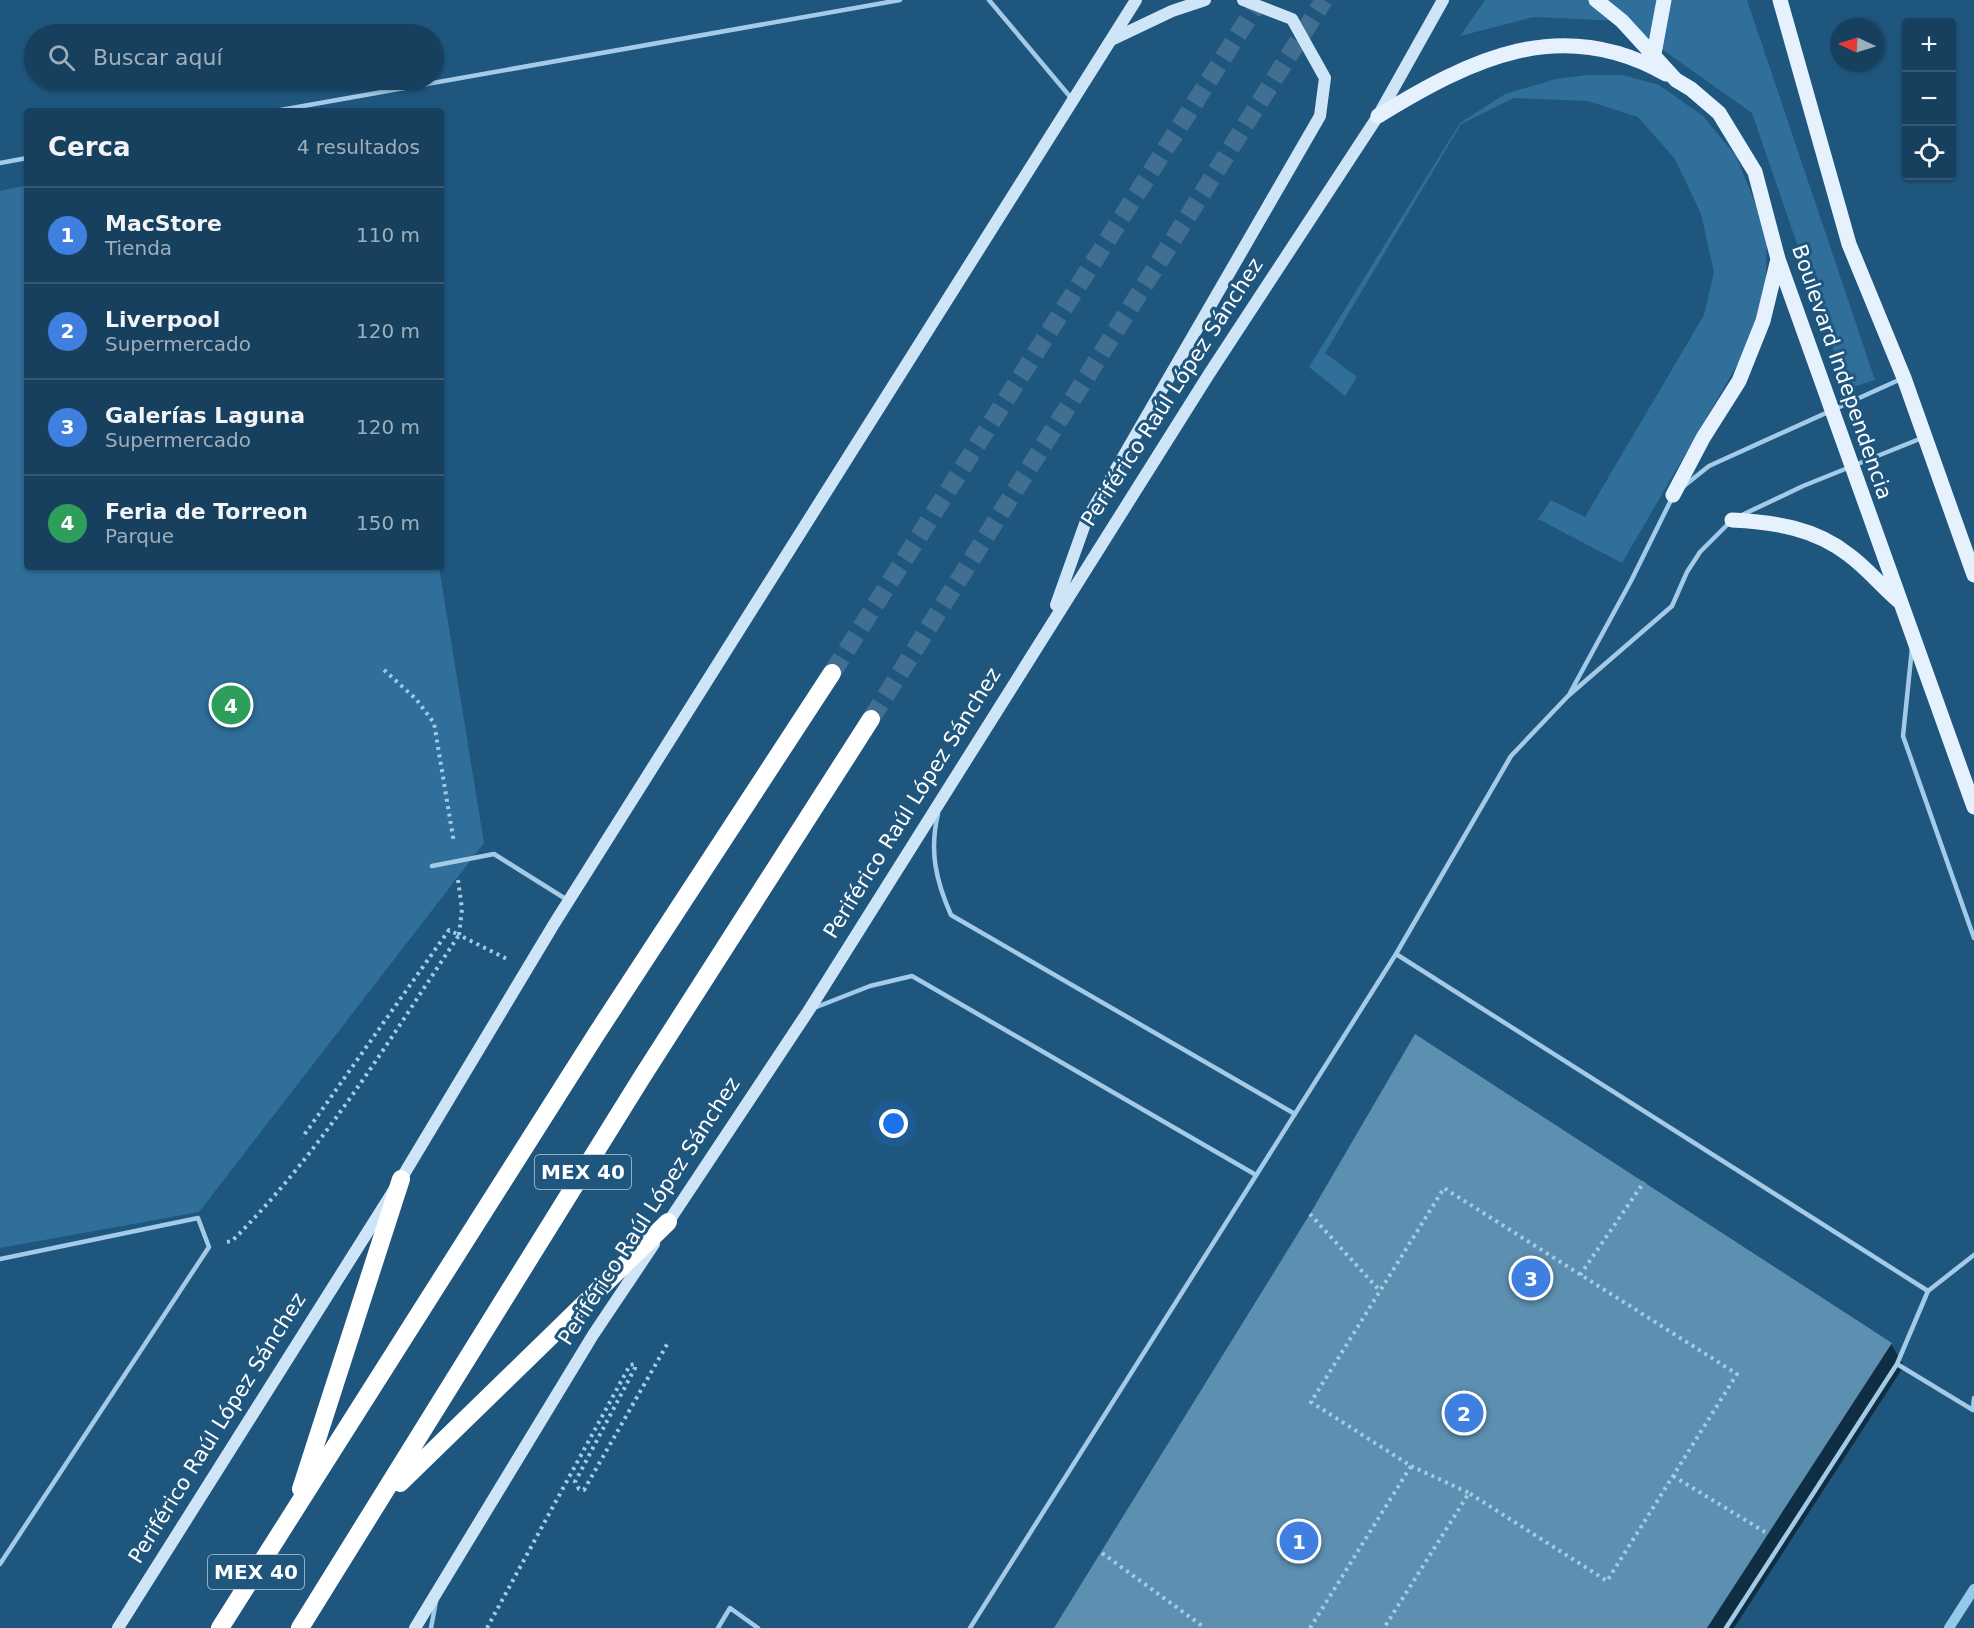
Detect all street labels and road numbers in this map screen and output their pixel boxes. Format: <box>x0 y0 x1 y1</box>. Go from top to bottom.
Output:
street label: Boulevard Independencia <box>1787 241 1897 503</box>
street label: Periférico Raúl López Sánchez <box>1076 254 1268 530</box>
street label: Periférico Raúl López Sánchez <box>819 663 1005 943</box>
street label: Periférico Raúl López Sánchez <box>553 1073 745 1349</box>
road number: MEX 40 <box>535 1155 631 1189</box>
street label: Periférico Raúl López Sánchez <box>124 1288 310 1568</box>
road number: MEX 40 <box>208 1555 304 1589</box>

